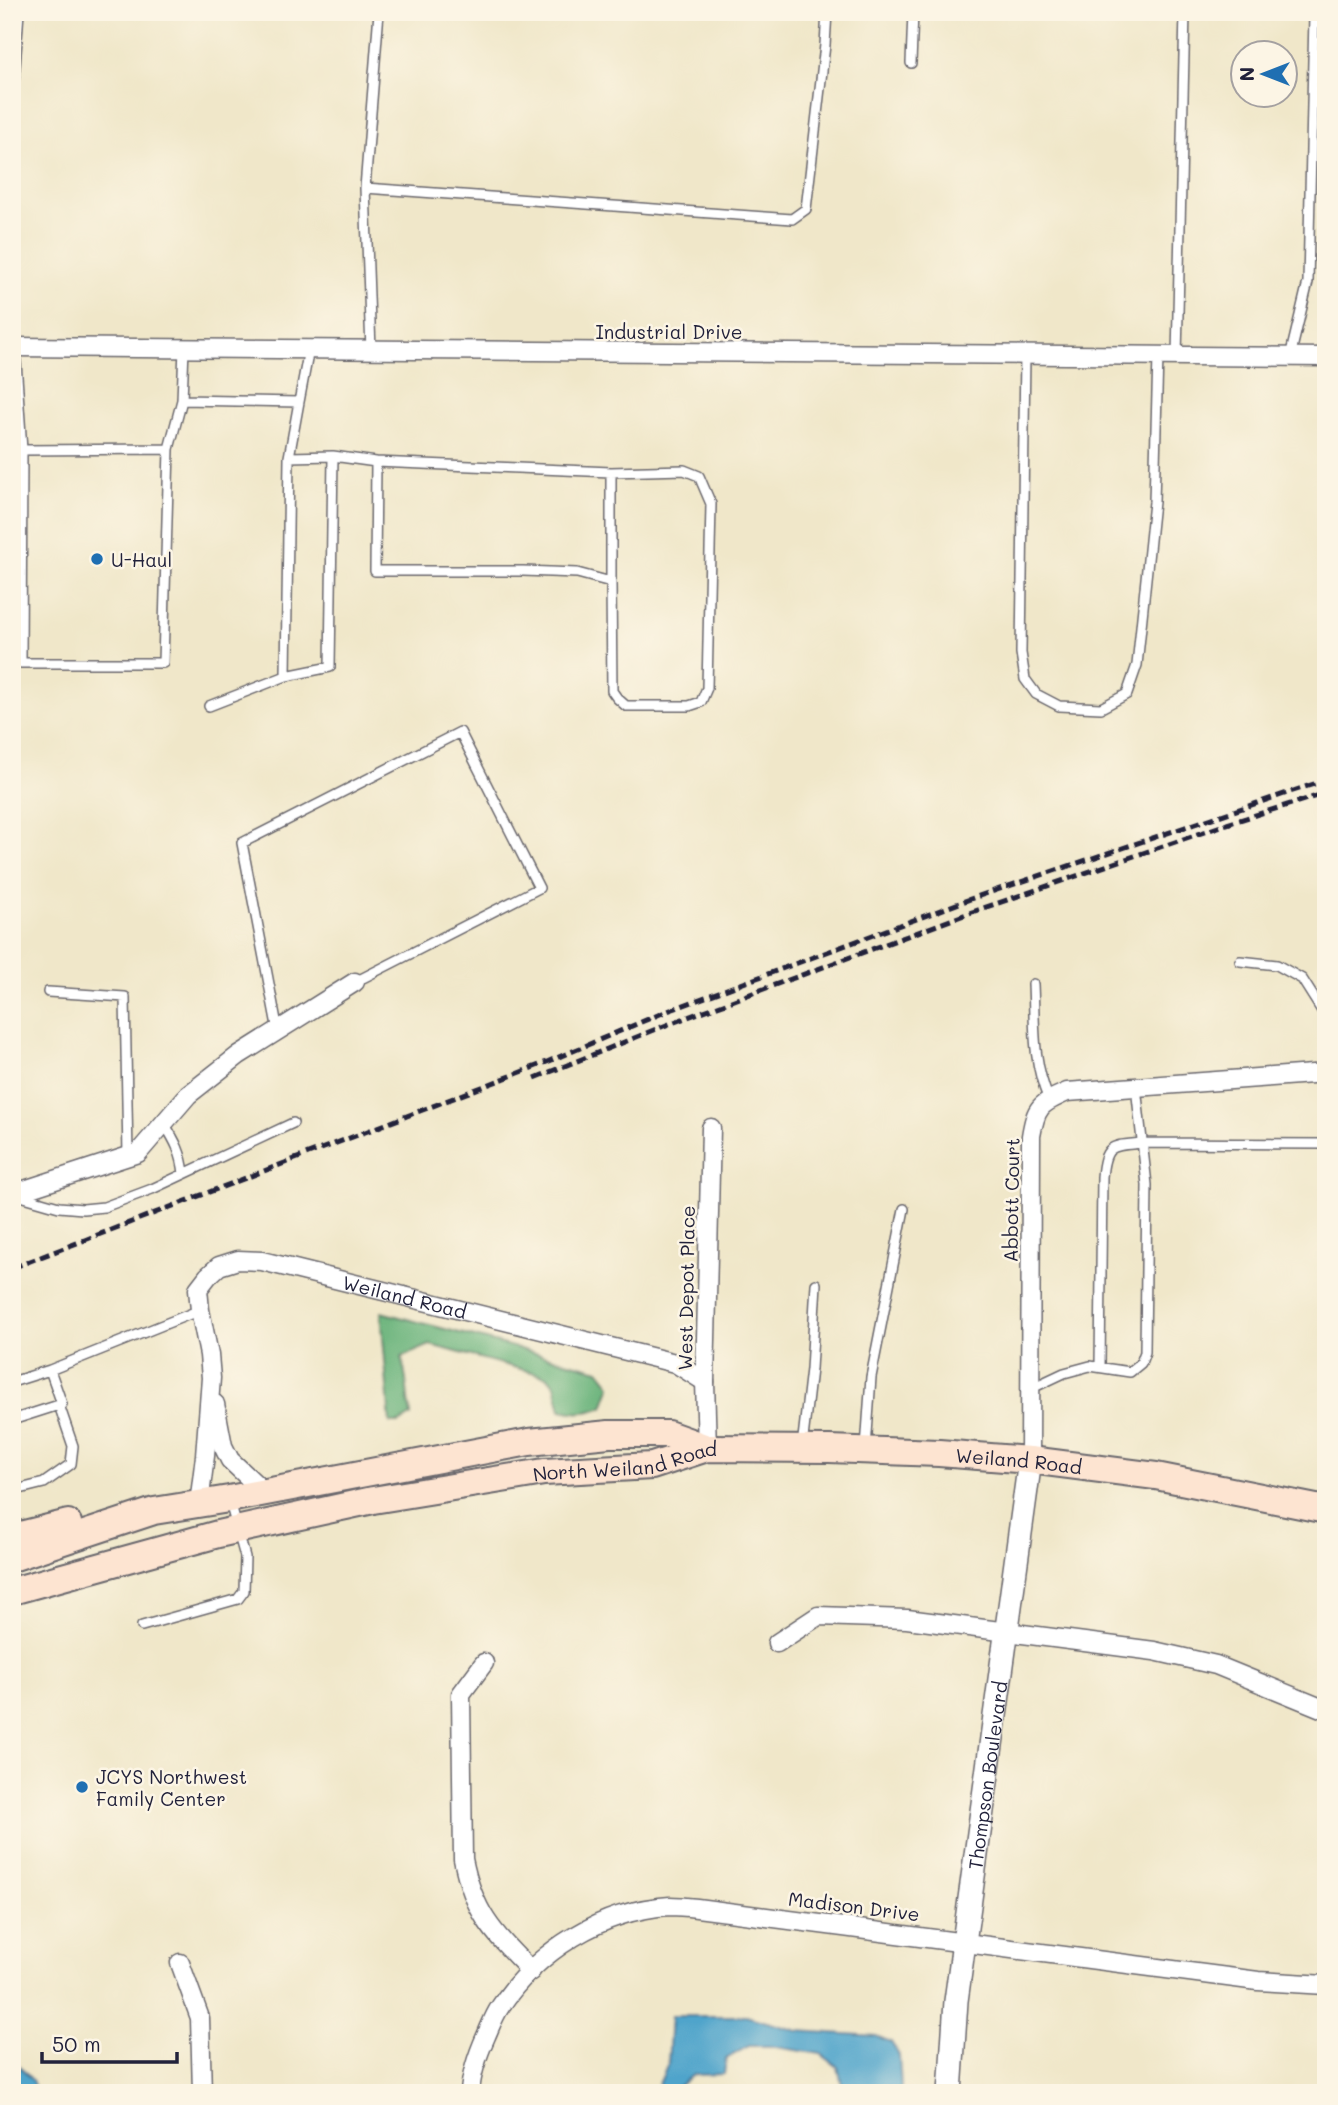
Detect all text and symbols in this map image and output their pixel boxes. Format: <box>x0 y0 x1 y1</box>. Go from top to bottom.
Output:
north arrow <box>1230 38 1300 108</box>
text: N <box>1234 67 1259 81</box>
street label: Industrial Drive <box>595 319 743 344</box>
place label: U-Haul <box>111 547 172 572</box>
marker: U-Haul <box>89 551 105 567</box>
street label: Abbott Court <box>997 1138 1025 1262</box>
street label: West Depot Place <box>672 1205 700 1371</box>
street label: Weiland Road <box>340 1269 469 1324</box>
street label: North Weiland Road <box>531 1435 717 1486</box>
street label: Weiland Road <box>955 1442 1084 1479</box>
street label: Thompson Boulevard <box>962 1679 1012 1871</box>
place label: JCYS Northwest Family Center <box>96 1764 247 1811</box>
marker: JCYS Northwest Family Center <box>74 1779 90 1795</box>
street label: Madison Drive <box>787 1886 921 1926</box>
scale bar <box>42 2021 177 2065</box>
text: 50 m <box>52 2030 101 2057</box>

